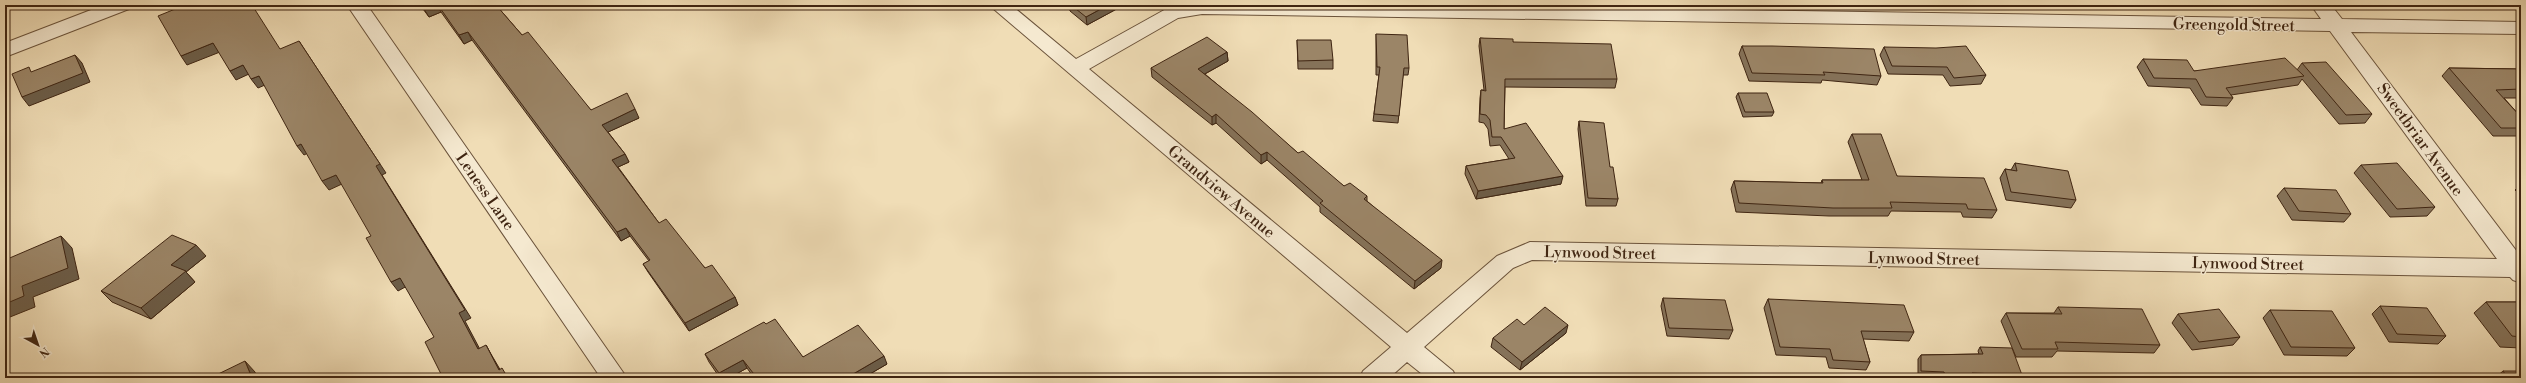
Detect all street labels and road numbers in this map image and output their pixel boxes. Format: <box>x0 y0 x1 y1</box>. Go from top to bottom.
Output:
street label: Greengold Street <box>2173 14 2296 36</box>
street label: Sweetbriar Avenue <box>2373 79 2468 200</box>
street label: Grandview Avenue <box>1164 141 1279 242</box>
street label: Leness Lane <box>451 149 519 234</box>
street label: Lynwood Street <box>1544 242 1657 264</box>
street label: Lynwood Street <box>1868 248 1981 270</box>
street label: Lynwood Street <box>2192 253 2305 275</box>

